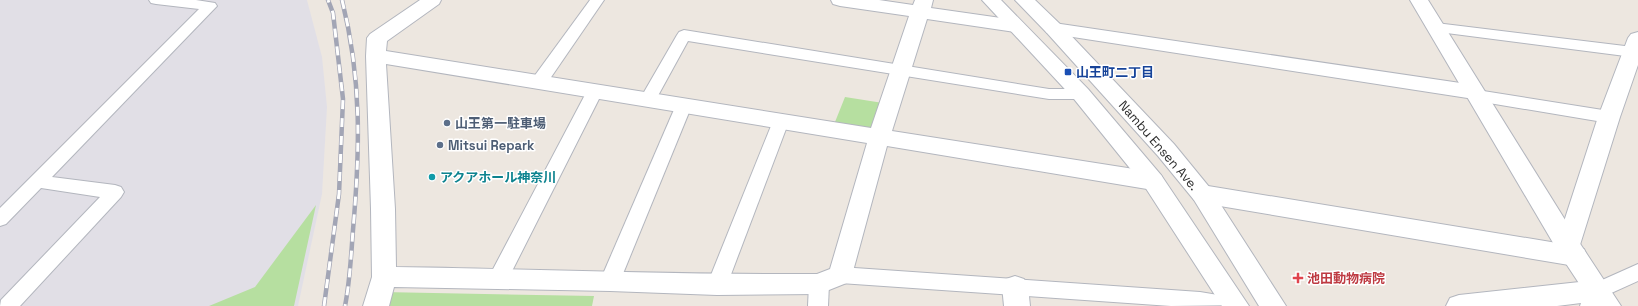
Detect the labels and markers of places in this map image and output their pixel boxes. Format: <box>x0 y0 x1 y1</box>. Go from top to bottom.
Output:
place label: 山王町二丁目 <box>1076 64 1154 81</box>
marker: 山王町二丁目 <box>1063 67 1073 77</box>
place label: 山王第一駐車場 <box>455 115 546 132</box>
marker: 山王第一駐車場 <box>442 118 452 128</box>
place label: Mitsui Repark <box>448 137 535 154</box>
marker: Mitsui Repark <box>435 140 445 150</box>
place label: アクアホール神奈川 <box>440 169 556 186</box>
marker: アクアホール神奈川 <box>427 172 437 182</box>
place label: 池田動物病院 <box>1307 270 1385 287</box>
marker: 池田動物病院 <box>1292 272 1304 284</box>

